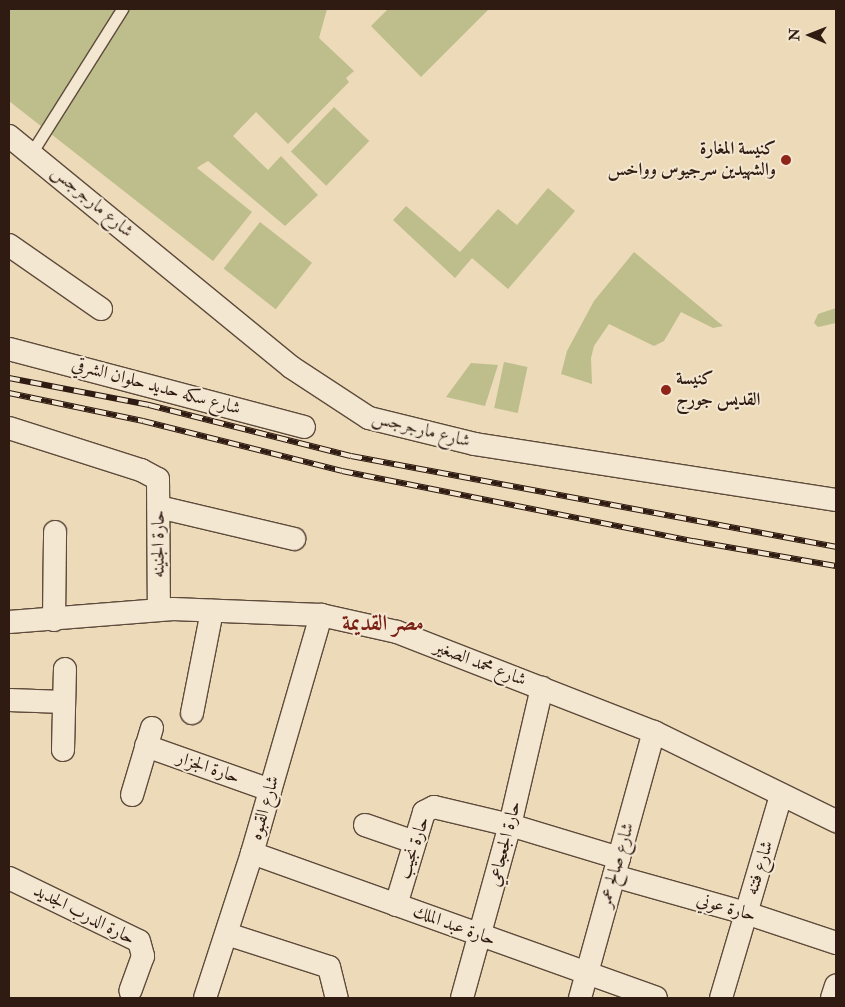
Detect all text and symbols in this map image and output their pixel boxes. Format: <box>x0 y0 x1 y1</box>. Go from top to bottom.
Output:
north arrow <box>785 10 835 60</box>
text: N <box>786 28 803 41</box>
place label: كنيسة المغارة والشهيدين سرجيوس وواخس <box>607 139 776 182</box>
marker: كنيسة المغارة والشهيدين سرجيوس وواخس <box>780 154 792 166</box>
street label: شارع مارجرجس <box>47 161 137 243</box>
street label: شارع سكه حديد حلوان الشرقي <box>69 354 243 420</box>
place label: كنيسة القديس جورج <box>676 369 760 412</box>
marker: كنيسة القديس جورج <box>660 384 672 396</box>
street label: شارع مارجرجس <box>370 407 472 453</box>
street label: حارة الجنينه <box>148 510 170 578</box>
district label: مصر القديمة <box>342 611 424 637</box>
street label: شارع محمد الصغير <box>431 637 529 691</box>
street label: حارة الجزار <box>174 747 242 789</box>
street label: شارع القبوه <box>246 773 284 843</box>
street label: حارة الجعجاعي <box>484 799 526 889</box>
street label: حارة نجيب <box>393 814 435 882</box>
street label: شارع صالح عمر <box>595 820 639 910</box>
street label: شارع فتنه <box>741 838 779 898</box>
street label: حارة الدرب الجديد <box>30 880 138 950</box>
street label: حارة عوني <box>694 889 758 927</box>
street label: حارة عبد الملك <box>410 901 498 951</box>

